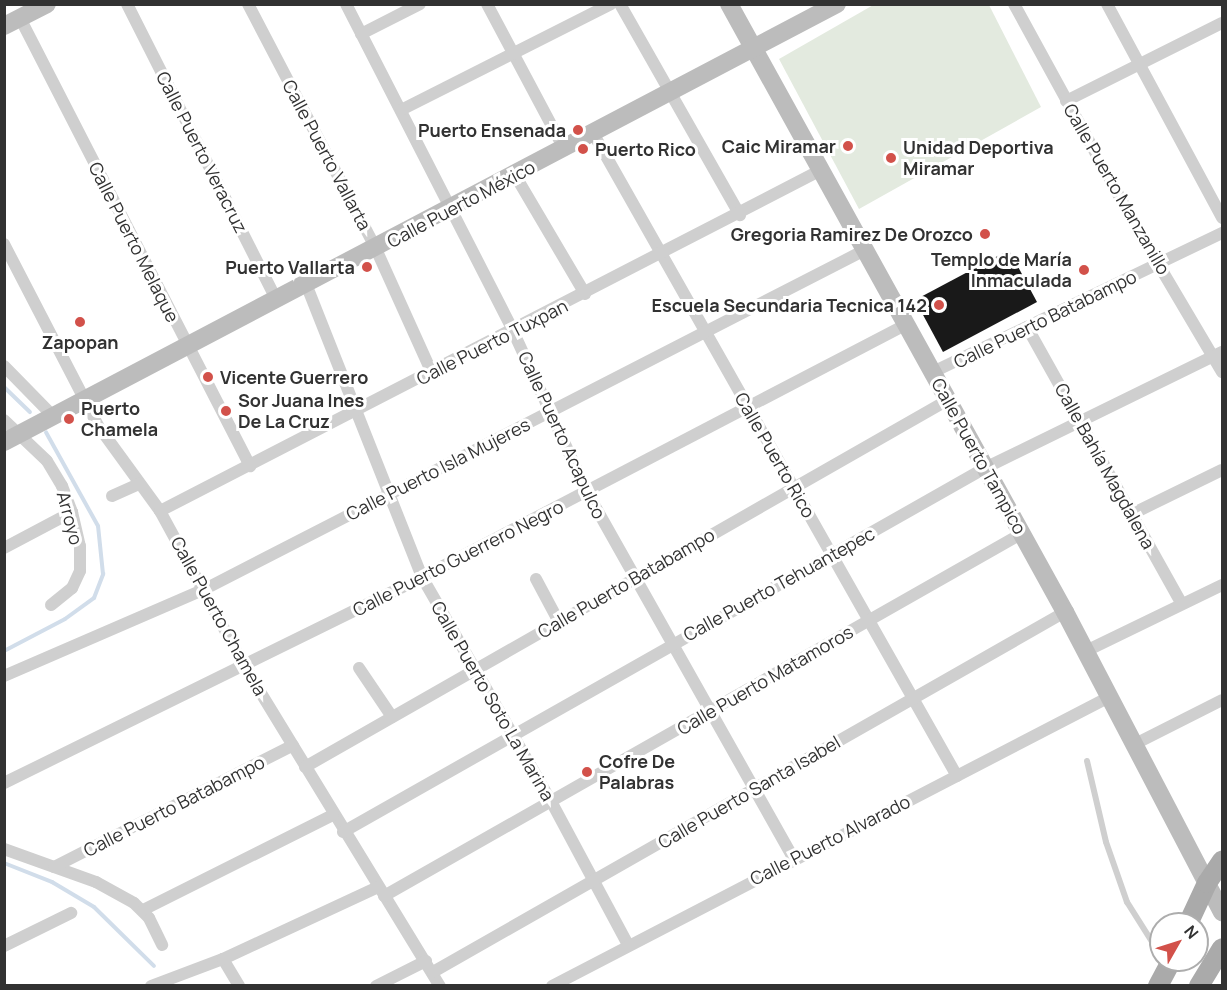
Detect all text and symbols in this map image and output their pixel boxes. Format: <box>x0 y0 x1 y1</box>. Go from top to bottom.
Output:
street label: Calle Puerto Veracruz <box>152 68 252 236</box>
street label: Calle Puerto Vallarta <box>278 76 376 234</box>
street label: Calle Puerto Manzanillo <box>1059 100 1175 278</box>
place label: Puerto Ensenada <box>418 119 566 141</box>
marker: Puerto Ensenada <box>571 123 585 137</box>
place label: Caic Miramar <box>722 135 836 157</box>
place label: Unidad Deportiva Miramar <box>903 137 1054 180</box>
place label: Puerto Rico <box>595 138 696 160</box>
marker: Caic Miramar <box>841 139 855 153</box>
marker: Puerto Rico <box>576 142 590 156</box>
marker: Unidad Deportiva Miramar <box>884 151 898 165</box>
street label: Calle Puerto México <box>383 156 539 252</box>
street label: Calle Puerto Melaque <box>84 158 184 326</box>
place label: Gregoria Ramirez De Orozco <box>731 223 973 245</box>
marker: Gregoria Ramirez De Orozco <box>978 227 992 241</box>
place label: Templo de María Inmaculada <box>931 249 1072 292</box>
place label: Puerto Vallarta <box>225 256 355 278</box>
marker: Puerto Vallarta <box>360 260 374 274</box>
marker: Templo de María Inmaculada <box>1077 263 1091 277</box>
street label: Calle Puerto Batabampo <box>950 265 1140 373</box>
place label: Escuela Secundaria Tecnica 142 <box>651 294 927 316</box>
street label: Calle Puerto Tuxpan <box>413 295 571 389</box>
marker: Escuela Secundaria Tecnica 142 <box>932 298 946 312</box>
marker: Zapopan <box>73 315 87 329</box>
place label: Zapopan <box>41 331 119 353</box>
street label: Calle Puerto Acapulco <box>514 348 610 522</box>
place label: Vicente Guerrero <box>220 366 368 388</box>
marker: Vicente Guerrero <box>201 370 215 384</box>
street label: Calle Puerto Tampico <box>927 374 1031 538</box>
street label: Calle Bahía Magdalena <box>1050 379 1160 553</box>
street label: Calle Puerto Rico <box>730 389 820 521</box>
place label: Sor Juana Ines De La Cruz <box>238 390 364 432</box>
place label: Puerto Chamela <box>81 398 158 440</box>
marker: Sor Juana Ines De La Cruz <box>219 404 233 418</box>
marker: Puerto Chamela <box>62 412 76 426</box>
street label: Calle Puerto Isla Mujeres <box>342 413 534 525</box>
street label: Arroyo <box>53 489 87 547</box>
street label: Calle Puerto Guerrero Negro <box>349 495 567 621</box>
street label: Calle Puerto Tehuantepec <box>680 522 878 646</box>
street label: Calle Puerto Batabampo <box>534 524 718 642</box>
street label: Calle Puerto Chamela <box>166 533 272 699</box>
street label: Calle Puerto Soto La Marina <box>427 597 559 805</box>
street label: Calle Puerto Matamoros <box>673 621 857 739</box>
street label: Calle Puerto Santa Isabel <box>654 731 844 853</box>
street label: Calle Puerto Batabampo <box>80 751 268 861</box>
place label: Cofre De Palabras <box>599 751 675 794</box>
marker: Cofre De Palabras <box>580 765 594 779</box>
street label: Calle Puerto Alvarado <box>746 790 914 890</box>
north arrow <box>1149 912 1209 972</box>
text: N <box>1179 921 1204 943</box>

